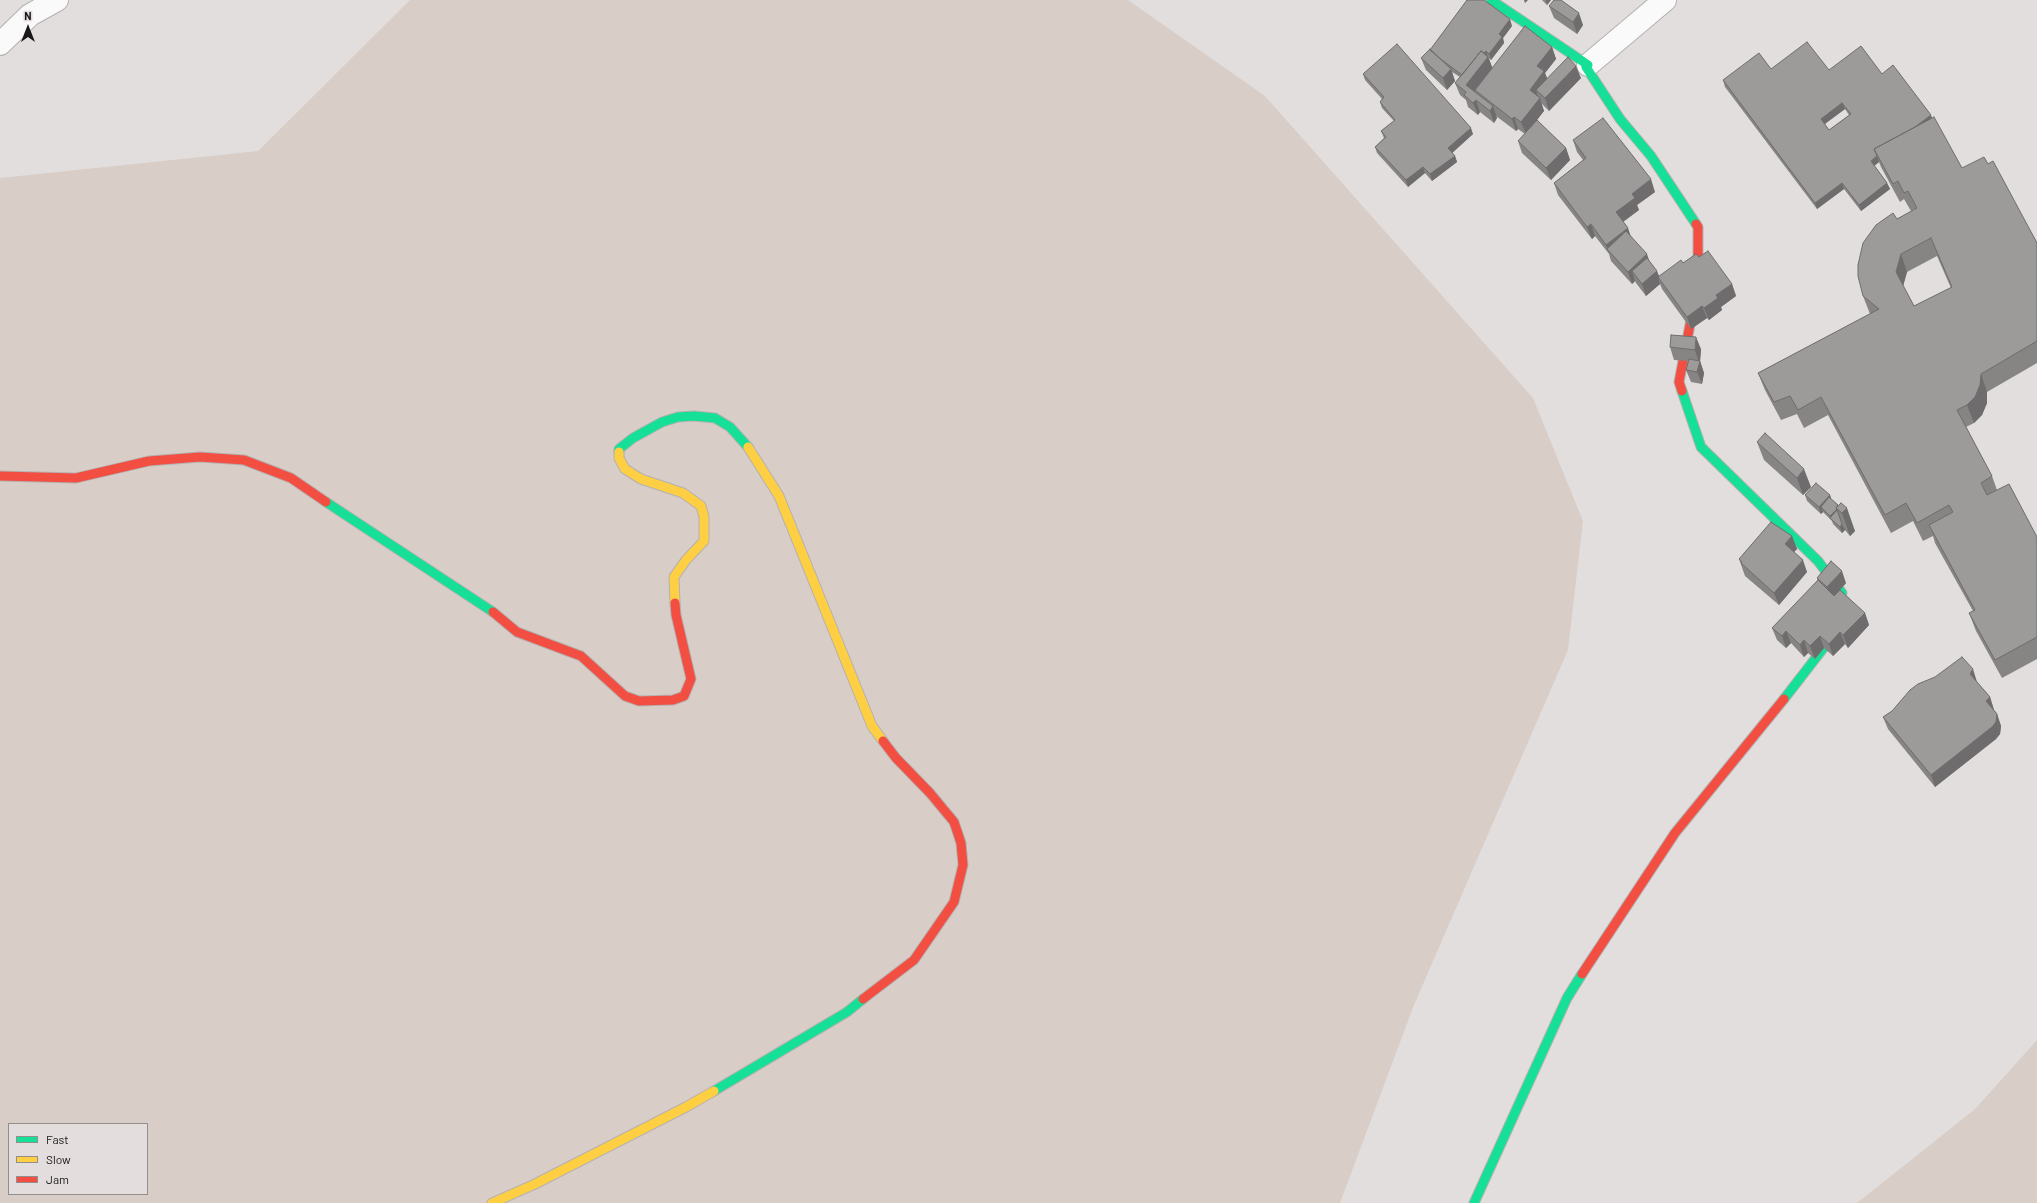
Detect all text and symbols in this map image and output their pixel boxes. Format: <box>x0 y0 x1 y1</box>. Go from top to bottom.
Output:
north arrow <box>8 8 48 48</box>
text: N <box>24 9 32 22</box>
legend <box>8 1123 148 1195</box>
text: Fast <box>46 1132 69 1146</box>
text: Slow <box>46 1152 71 1166</box>
text: Jam <box>46 1172 69 1186</box>

